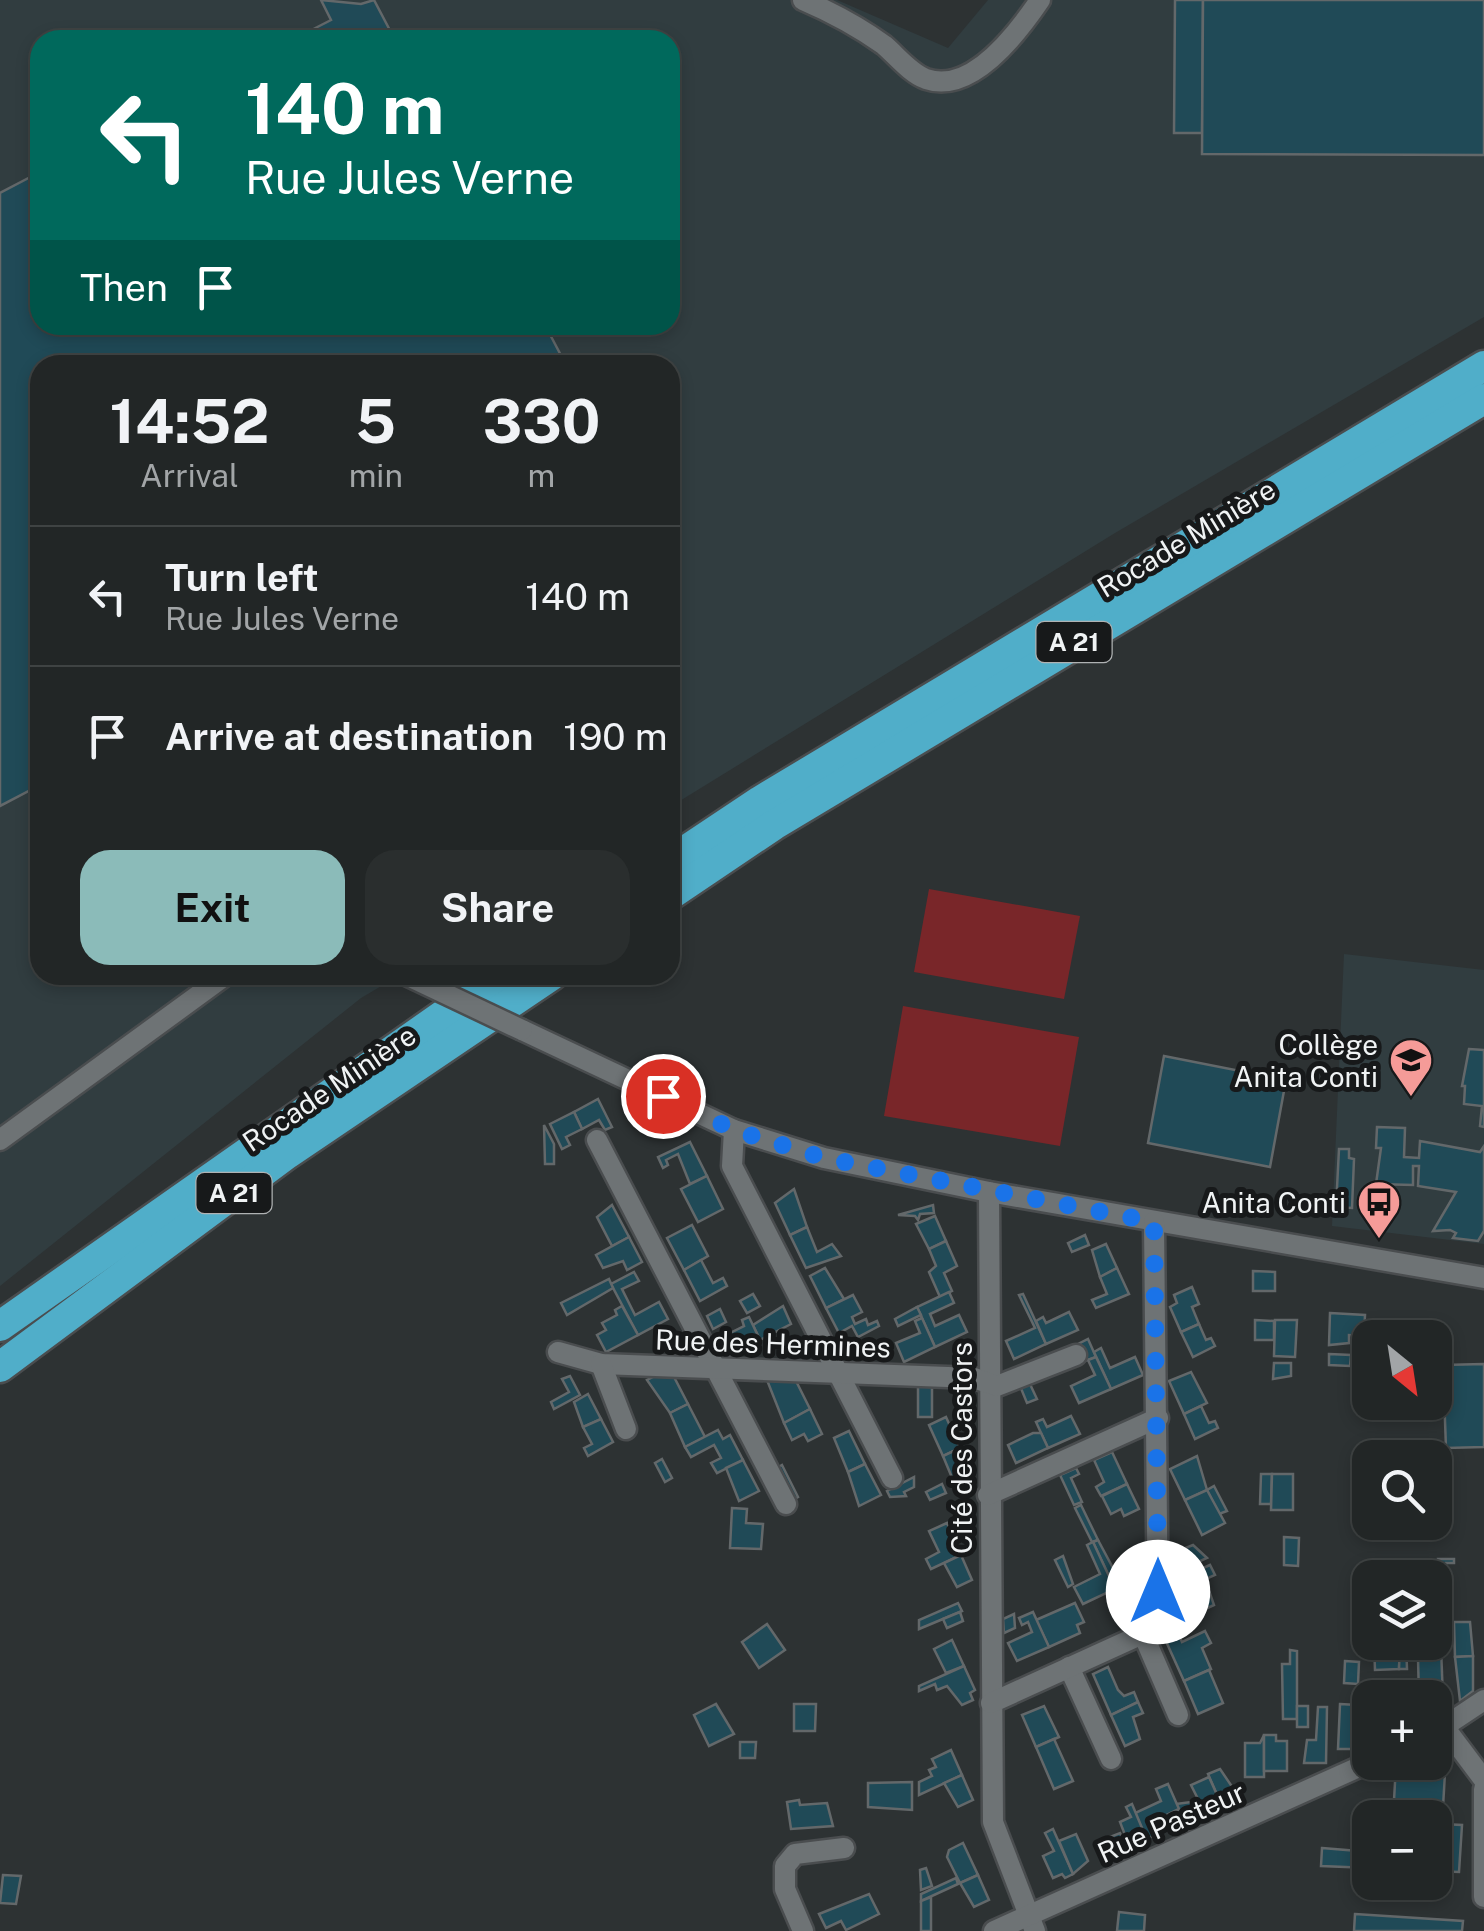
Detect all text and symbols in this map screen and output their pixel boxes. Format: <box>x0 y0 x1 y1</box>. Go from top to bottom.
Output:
text: 140 m <box>245 67 444 150</box>
icon: left <box>80 70 210 200</box>
text: Rue Jules Verne <box>245 151 574 204</box>
icon: arrive <box>188 260 243 315</box>
text: Then <box>80 265 168 310</box>
text: 14:52 <box>109 386 269 457</box>
text: 5 <box>356 386 396 457</box>
text: 330 <box>482 386 601 457</box>
text: Arrival <box>140 457 239 494</box>
text: min <box>349 457 403 494</box>
text: m <box>528 457 555 494</box>
street label: Rocade Minière <box>1091 472 1281 604</box>
text: Turn left <box>165 555 319 600</box>
icon: left <box>80 569 135 624</box>
text: 140 m <box>525 574 630 619</box>
text: Rue Jules Verne <box>165 600 399 637</box>
road number: A 21 <box>1036 622 1112 662</box>
icon: arrive <box>80 709 135 764</box>
text: Arrive at destination <box>165 714 533 759</box>
text: 190 m <box>563 714 668 759</box>
button: Exit <box>80 850 345 965</box>
button: Share <box>365 850 630 965</box>
street label: Rocade Minière <box>236 1018 422 1158</box>
place label: Collège Anita Conti <box>1234 1028 1378 1093</box>
school or university icon: Collège Anita Conti <box>1388 1037 1434 1098</box>
pin <box>621 1054 706 1139</box>
icon: arrive <box>636 1069 691 1124</box>
road number: A 21 <box>196 1173 272 1213</box>
bus stop icon: Anita Conti <box>1356 1179 1402 1240</box>
place label: Anita Conti <box>1202 1186 1346 1219</box>
north arrow <box>1352 1320 1452 1420</box>
map controls <box>1352 1320 1452 1900</box>
street label: Rue des Hermines <box>655 1322 891 1364</box>
street label: Cité des Castors <box>945 1342 978 1554</box>
button: search <box>1352 1440 1452 1540</box>
position arrow <box>1106 1540 1210 1644</box>
button: layers <box>1352 1560 1452 1660</box>
button: + <box>1352 1680 1452 1780</box>
street label: Rue Pasteur <box>1092 1775 1250 1869</box>
button: − <box>1352 1800 1452 1900</box>

